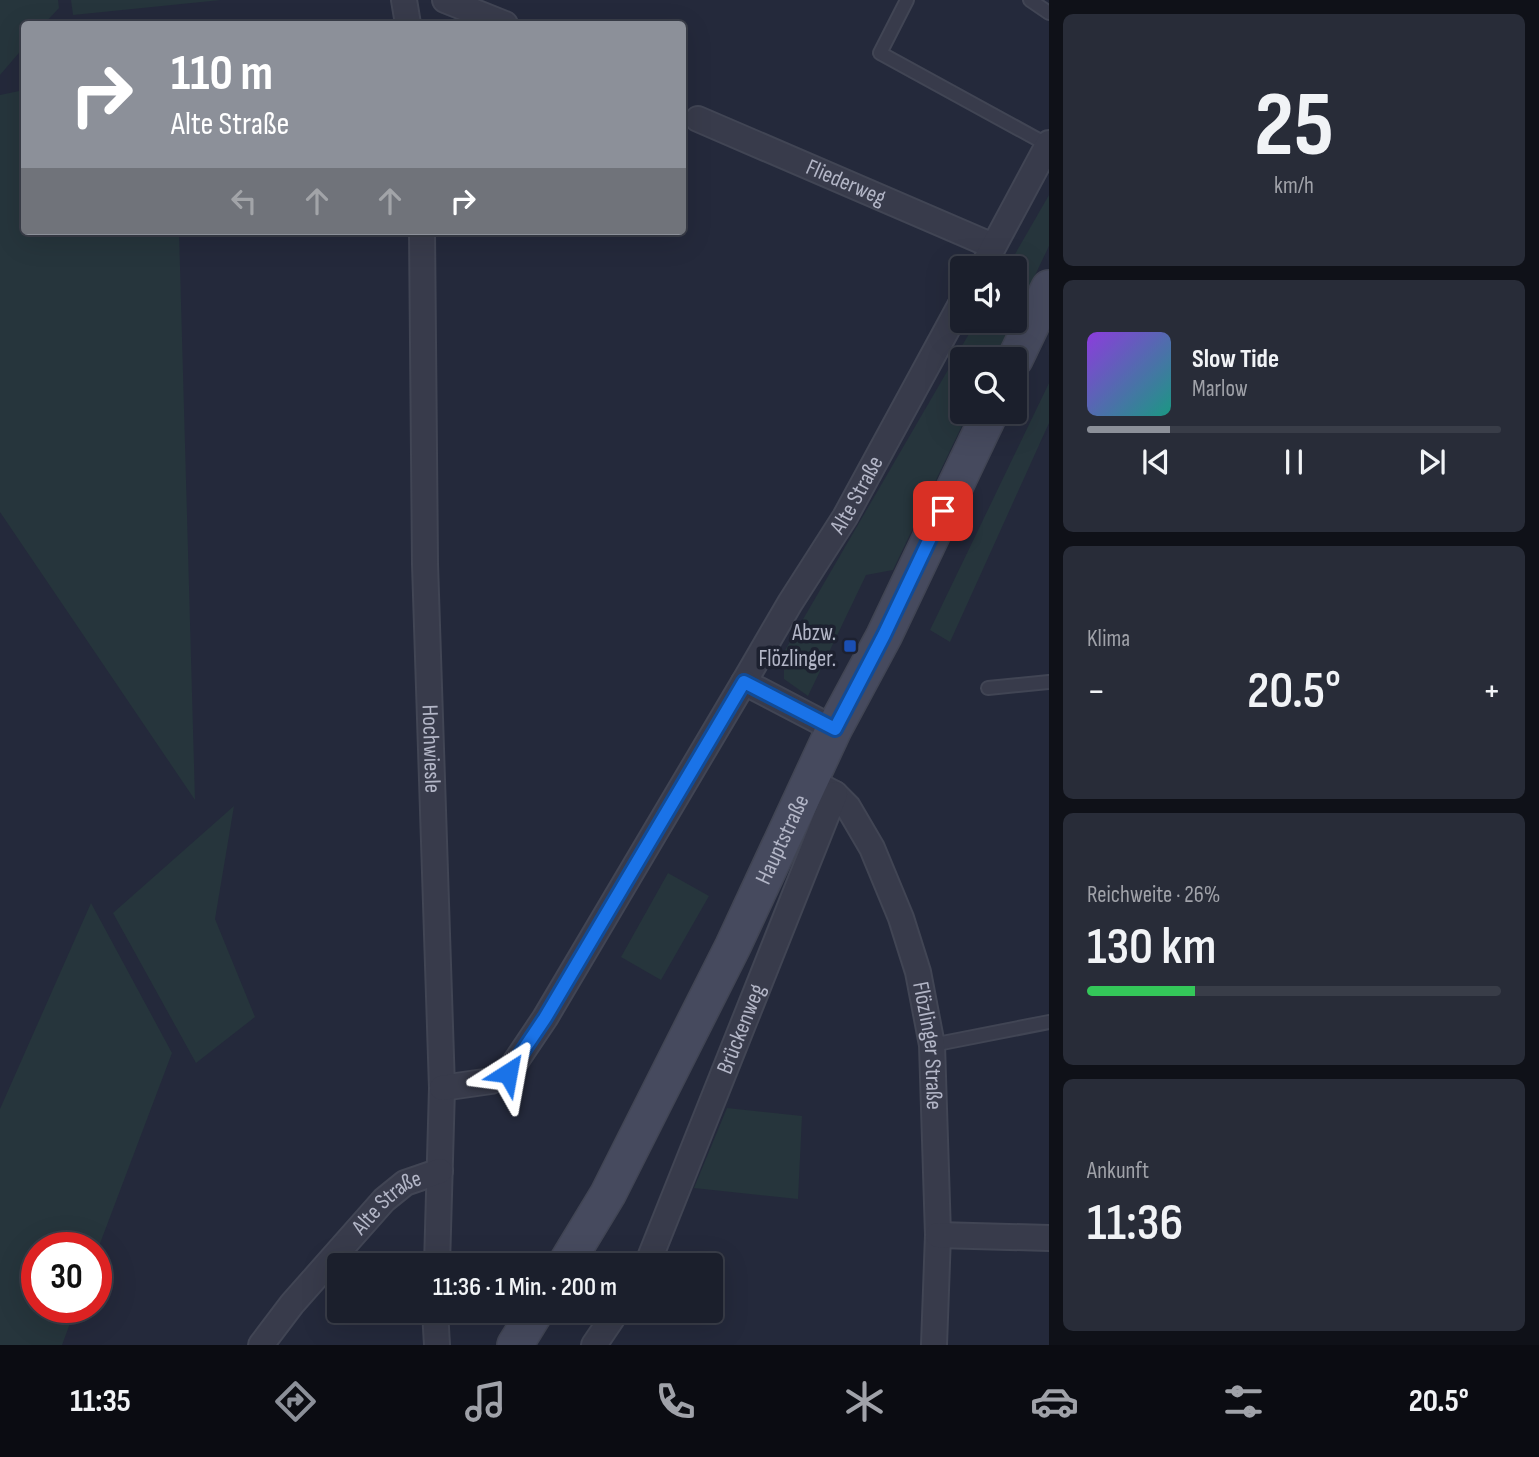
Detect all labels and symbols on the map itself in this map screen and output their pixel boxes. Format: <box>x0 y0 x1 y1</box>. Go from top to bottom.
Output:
street label: Fliederweg <box>802 153 890 212</box>
street label: Alte Straße <box>823 451 890 540</box>
pin <box>913 481 973 541</box>
place label: Abzw. Flözlinger. <box>759 619 836 673</box>
marker: Abzw. Flözlinger. <box>842 638 858 654</box>
street label: Hochwiesle <box>416 704 446 794</box>
street label: Hauptstraße <box>750 790 815 889</box>
street label: Flözlinger Straße <box>906 979 948 1110</box>
street label: Brückenweg <box>711 980 772 1078</box>
position arrow <box>471 1036 545 1110</box>
street label: Alte Straße <box>345 1164 425 1241</box>
speed limit sign: 30 <box>21 1232 112 1323</box>

